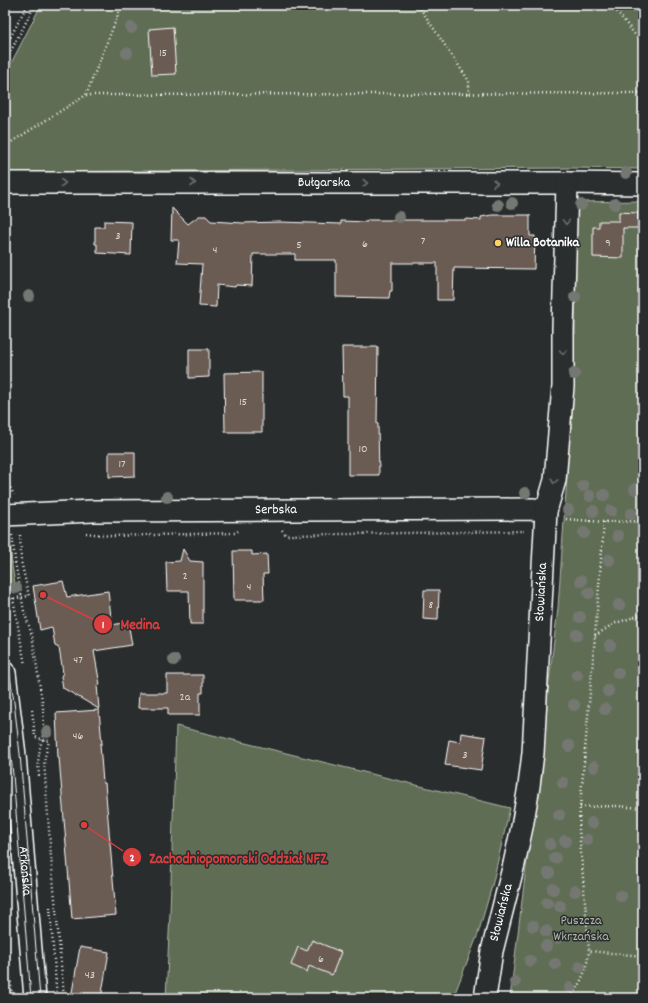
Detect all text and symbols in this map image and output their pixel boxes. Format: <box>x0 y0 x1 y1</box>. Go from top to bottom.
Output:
house number: 15 <box>159 45 167 62</box>
street label: Bułgarska <box>298 173 351 193</box>
one-way arrow <box>60 179 66 187</box>
one-way arrow <box>190 179 196 187</box>
one-way arrow <box>362 179 368 187</box>
one-way arrow <box>492 179 498 187</box>
one-way arrow <box>562 219 570 225</box>
house number: 3 <box>115 228 121 245</box>
house number: 7 <box>421 233 426 250</box>
place label: Willa Botanika <box>506 233 580 253</box>
house number: 9 <box>605 235 611 252</box>
house number: 6 <box>362 236 368 253</box>
house number: 5 <box>296 237 302 254</box>
marker: Willa Botanika <box>493 238 503 248</box>
house number: 4 <box>213 242 218 259</box>
one-way arrow <box>559 349 567 355</box>
house number: 15 <box>239 394 247 411</box>
house number: 10 <box>358 441 368 458</box>
house number: 17 <box>118 456 126 473</box>
one-way arrow <box>551 478 559 485</box>
street label: Serbska <box>255 500 297 520</box>
street label: Słowiańska <box>530 562 553 622</box>
house number: 2 <box>182 568 188 585</box>
house number: 4 <box>247 579 252 596</box>
house number: 8 <box>429 597 434 614</box>
callout: Medina <box>93 610 168 637</box>
text: Medina <box>120 615 161 637</box>
text: 1 <box>102 617 105 634</box>
house number: 47 <box>73 652 83 669</box>
house number: 2a <box>180 689 191 706</box>
house number: 46 <box>73 728 84 745</box>
house number: 3 <box>462 747 468 764</box>
callout: Zachodniopomorski Oddział NFZ <box>122 844 335 871</box>
street label: Arkońska <box>13 845 37 897</box>
text: Zachodniopomorski Oddział NFZ <box>149 849 327 871</box>
text: 2 <box>129 850 135 867</box>
street label: Słowiańska <box>485 881 519 944</box>
park label: Puszcza Wkrzańska <box>553 911 609 947</box>
house number: 6 <box>318 951 324 968</box>
house number: 43 <box>85 967 95 984</box>

